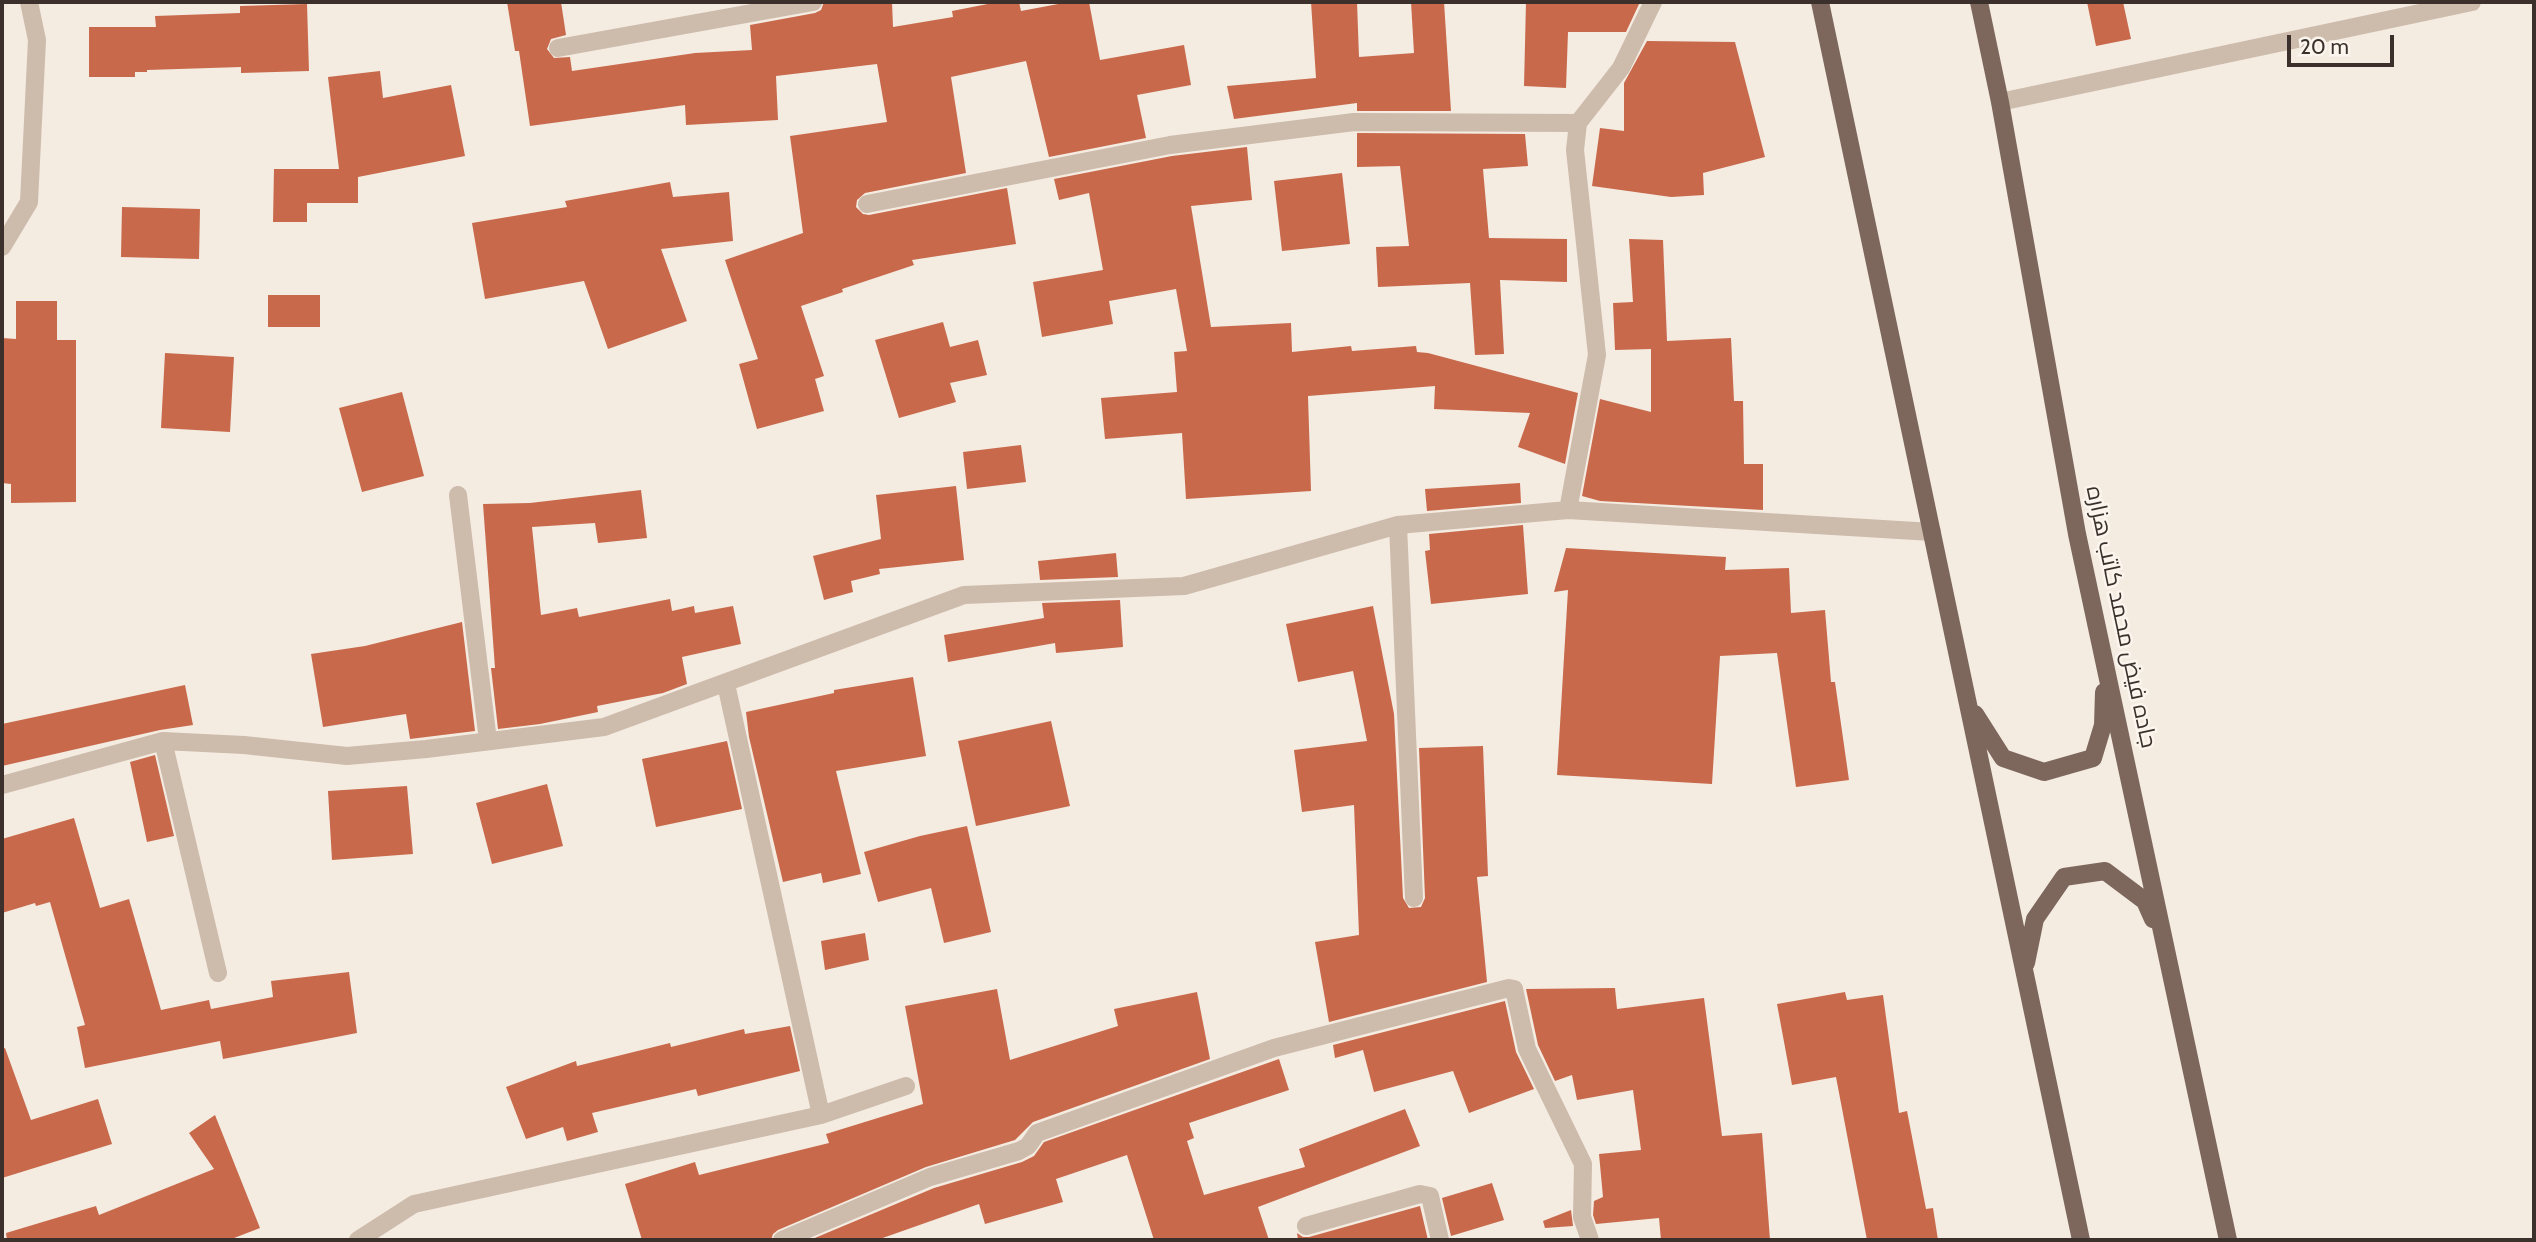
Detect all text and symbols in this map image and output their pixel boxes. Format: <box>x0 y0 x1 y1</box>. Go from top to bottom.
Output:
scale bar <box>2291 21 2398 65</box>
text: 20 m <box>2300 34 2349 59</box>
street label: جاده فیض محمد کاتب هزاره <box>2080 483 2162 751</box>

